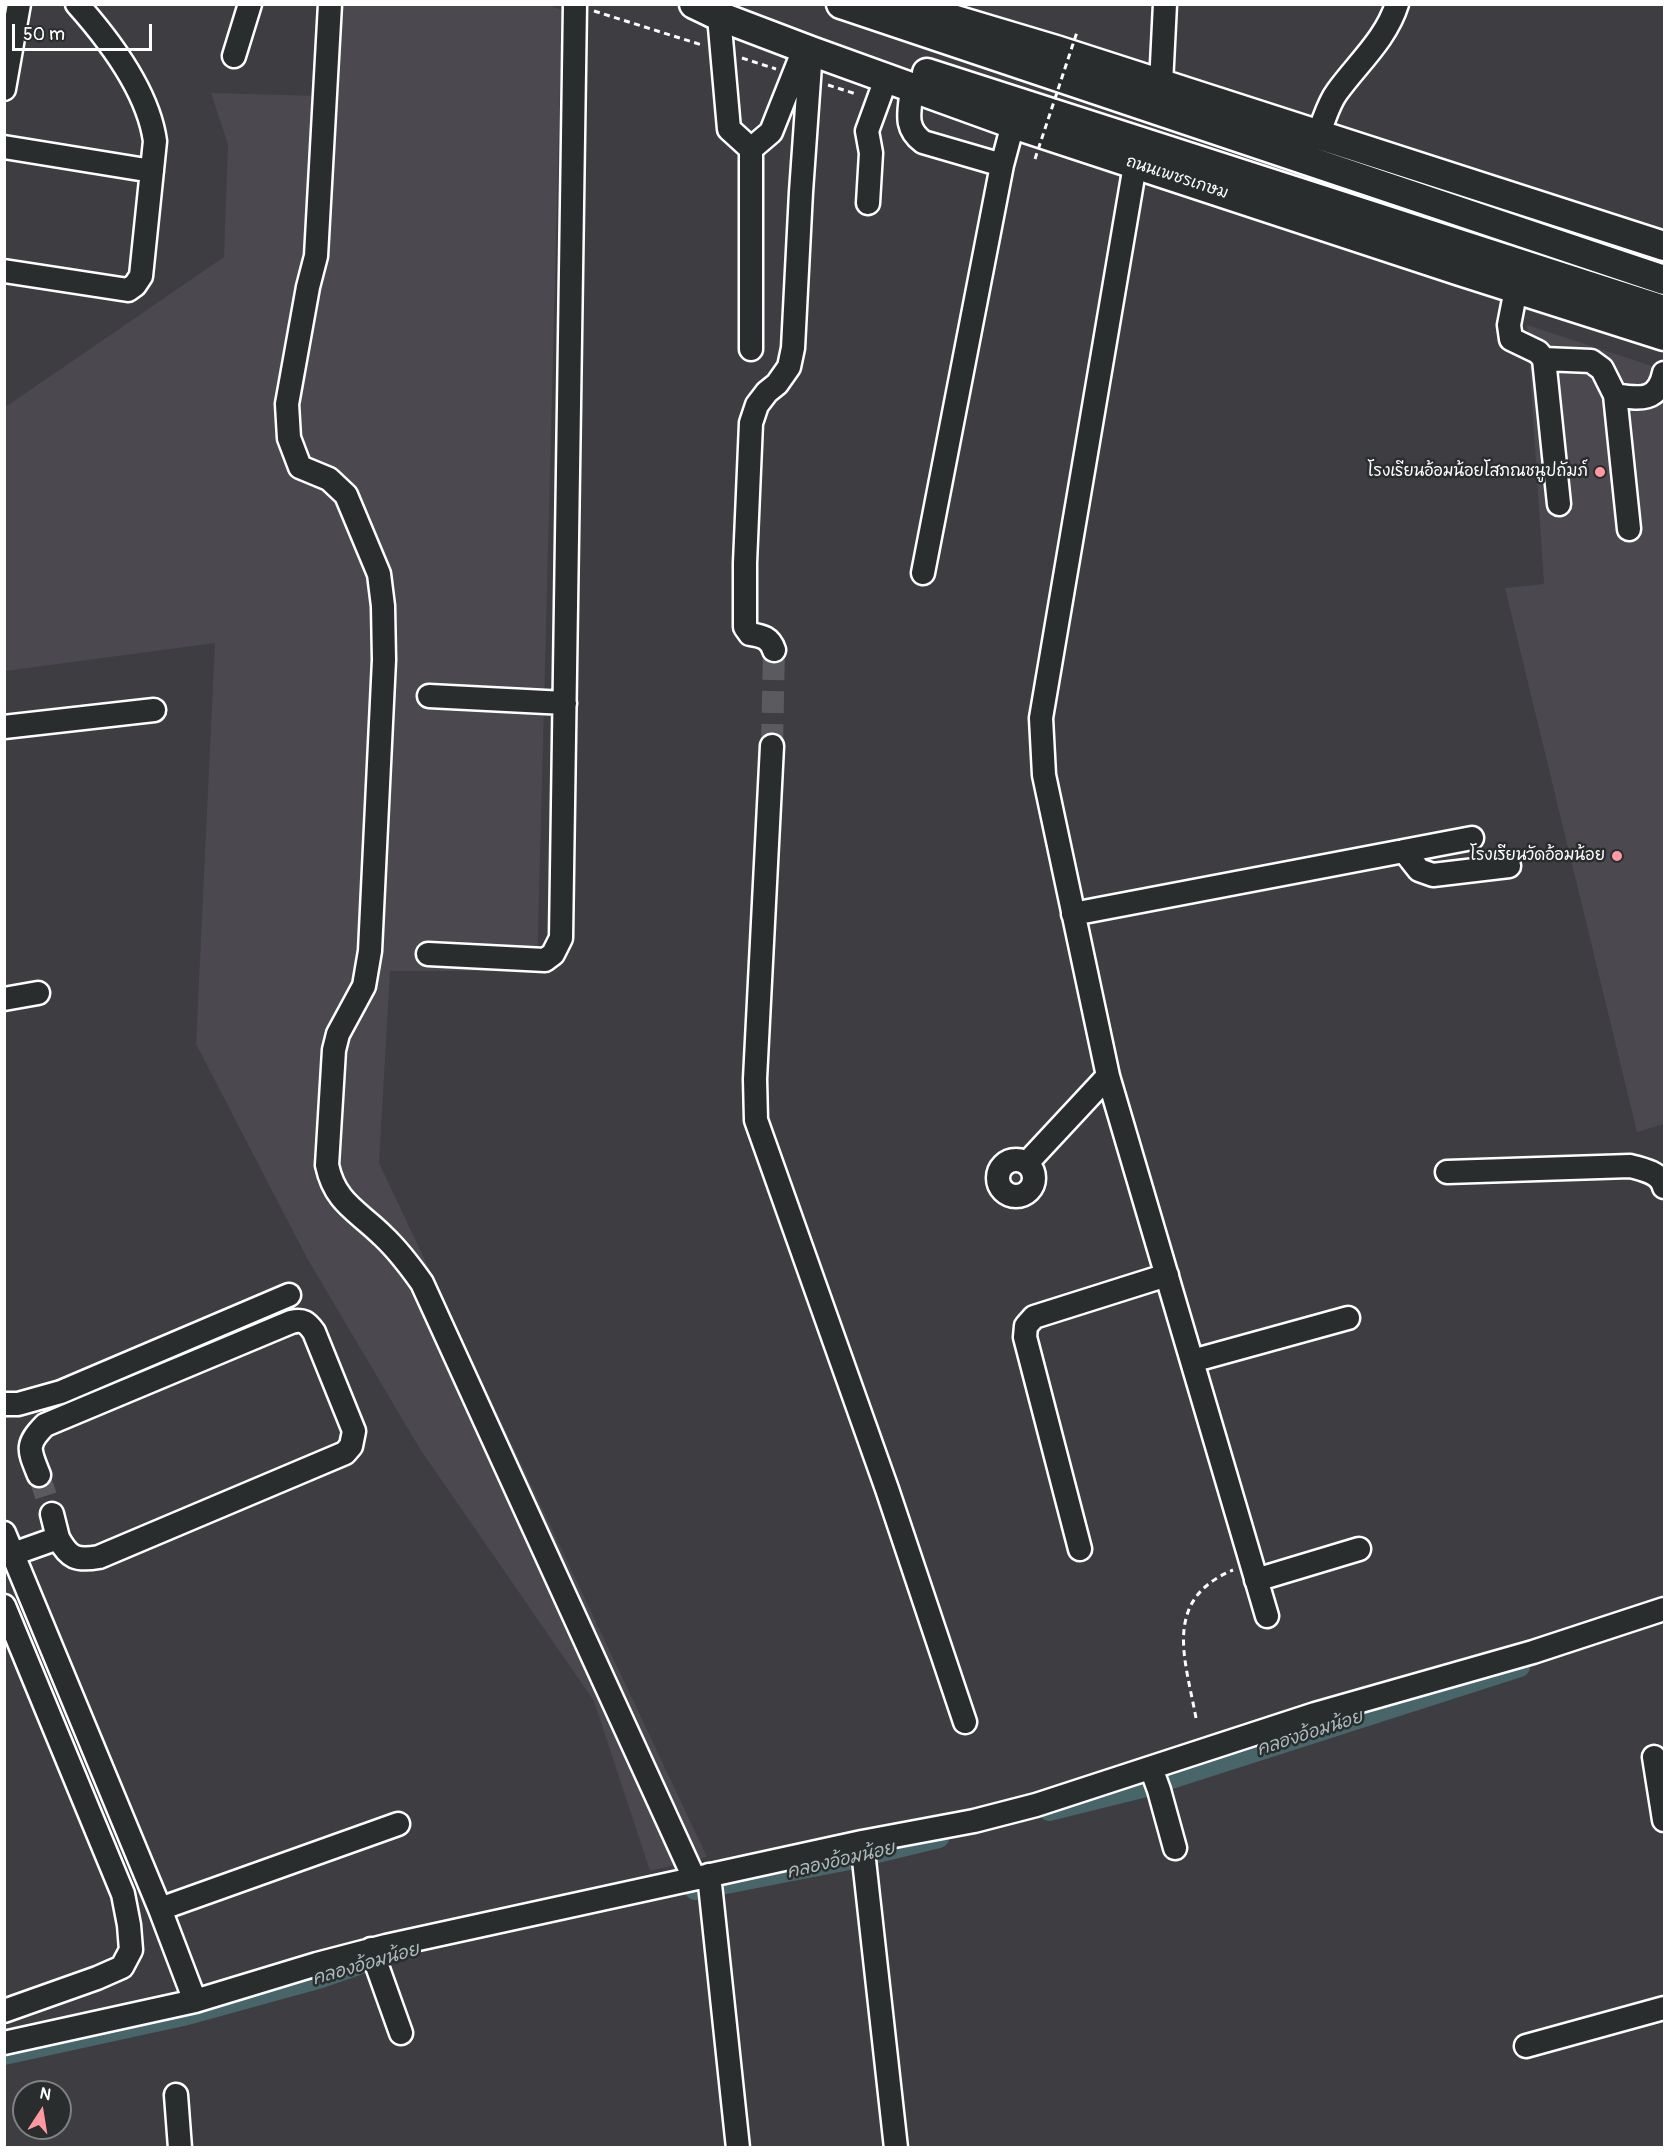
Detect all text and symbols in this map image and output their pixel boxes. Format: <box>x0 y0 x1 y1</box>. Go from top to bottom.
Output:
scale bar <box>15 12 154 50</box>
text: 50 m <box>23 23 65 46</box>
street label: ถนนเพชรเกษม <box>1123 152 1231 204</box>
place label: โรงเรียนอ้อมน้อยโสภณชนูปถัมภ์ <box>1368 462 1588 482</box>
marker: โรงเรียนอ้อมน้อยโสภณชนูปถัมภ์ <box>1593 465 1607 479</box>
place label: โรงเรียนวัดอ้อมน้อย <box>1470 846 1605 866</box>
marker: โรงเรียนวัดอ้อมน้อย <box>1610 849 1624 863</box>
water label: คลองอ้อมน้อย <box>1254 1707 1366 1761</box>
water label: คลองอ้อมน้อย <box>785 1838 897 1884</box>
water label: คลองอ้อมน้อย <box>310 1939 422 1991</box>
north arrow <box>12 2080 72 2140</box>
text: N <box>38 2083 53 2105</box>

